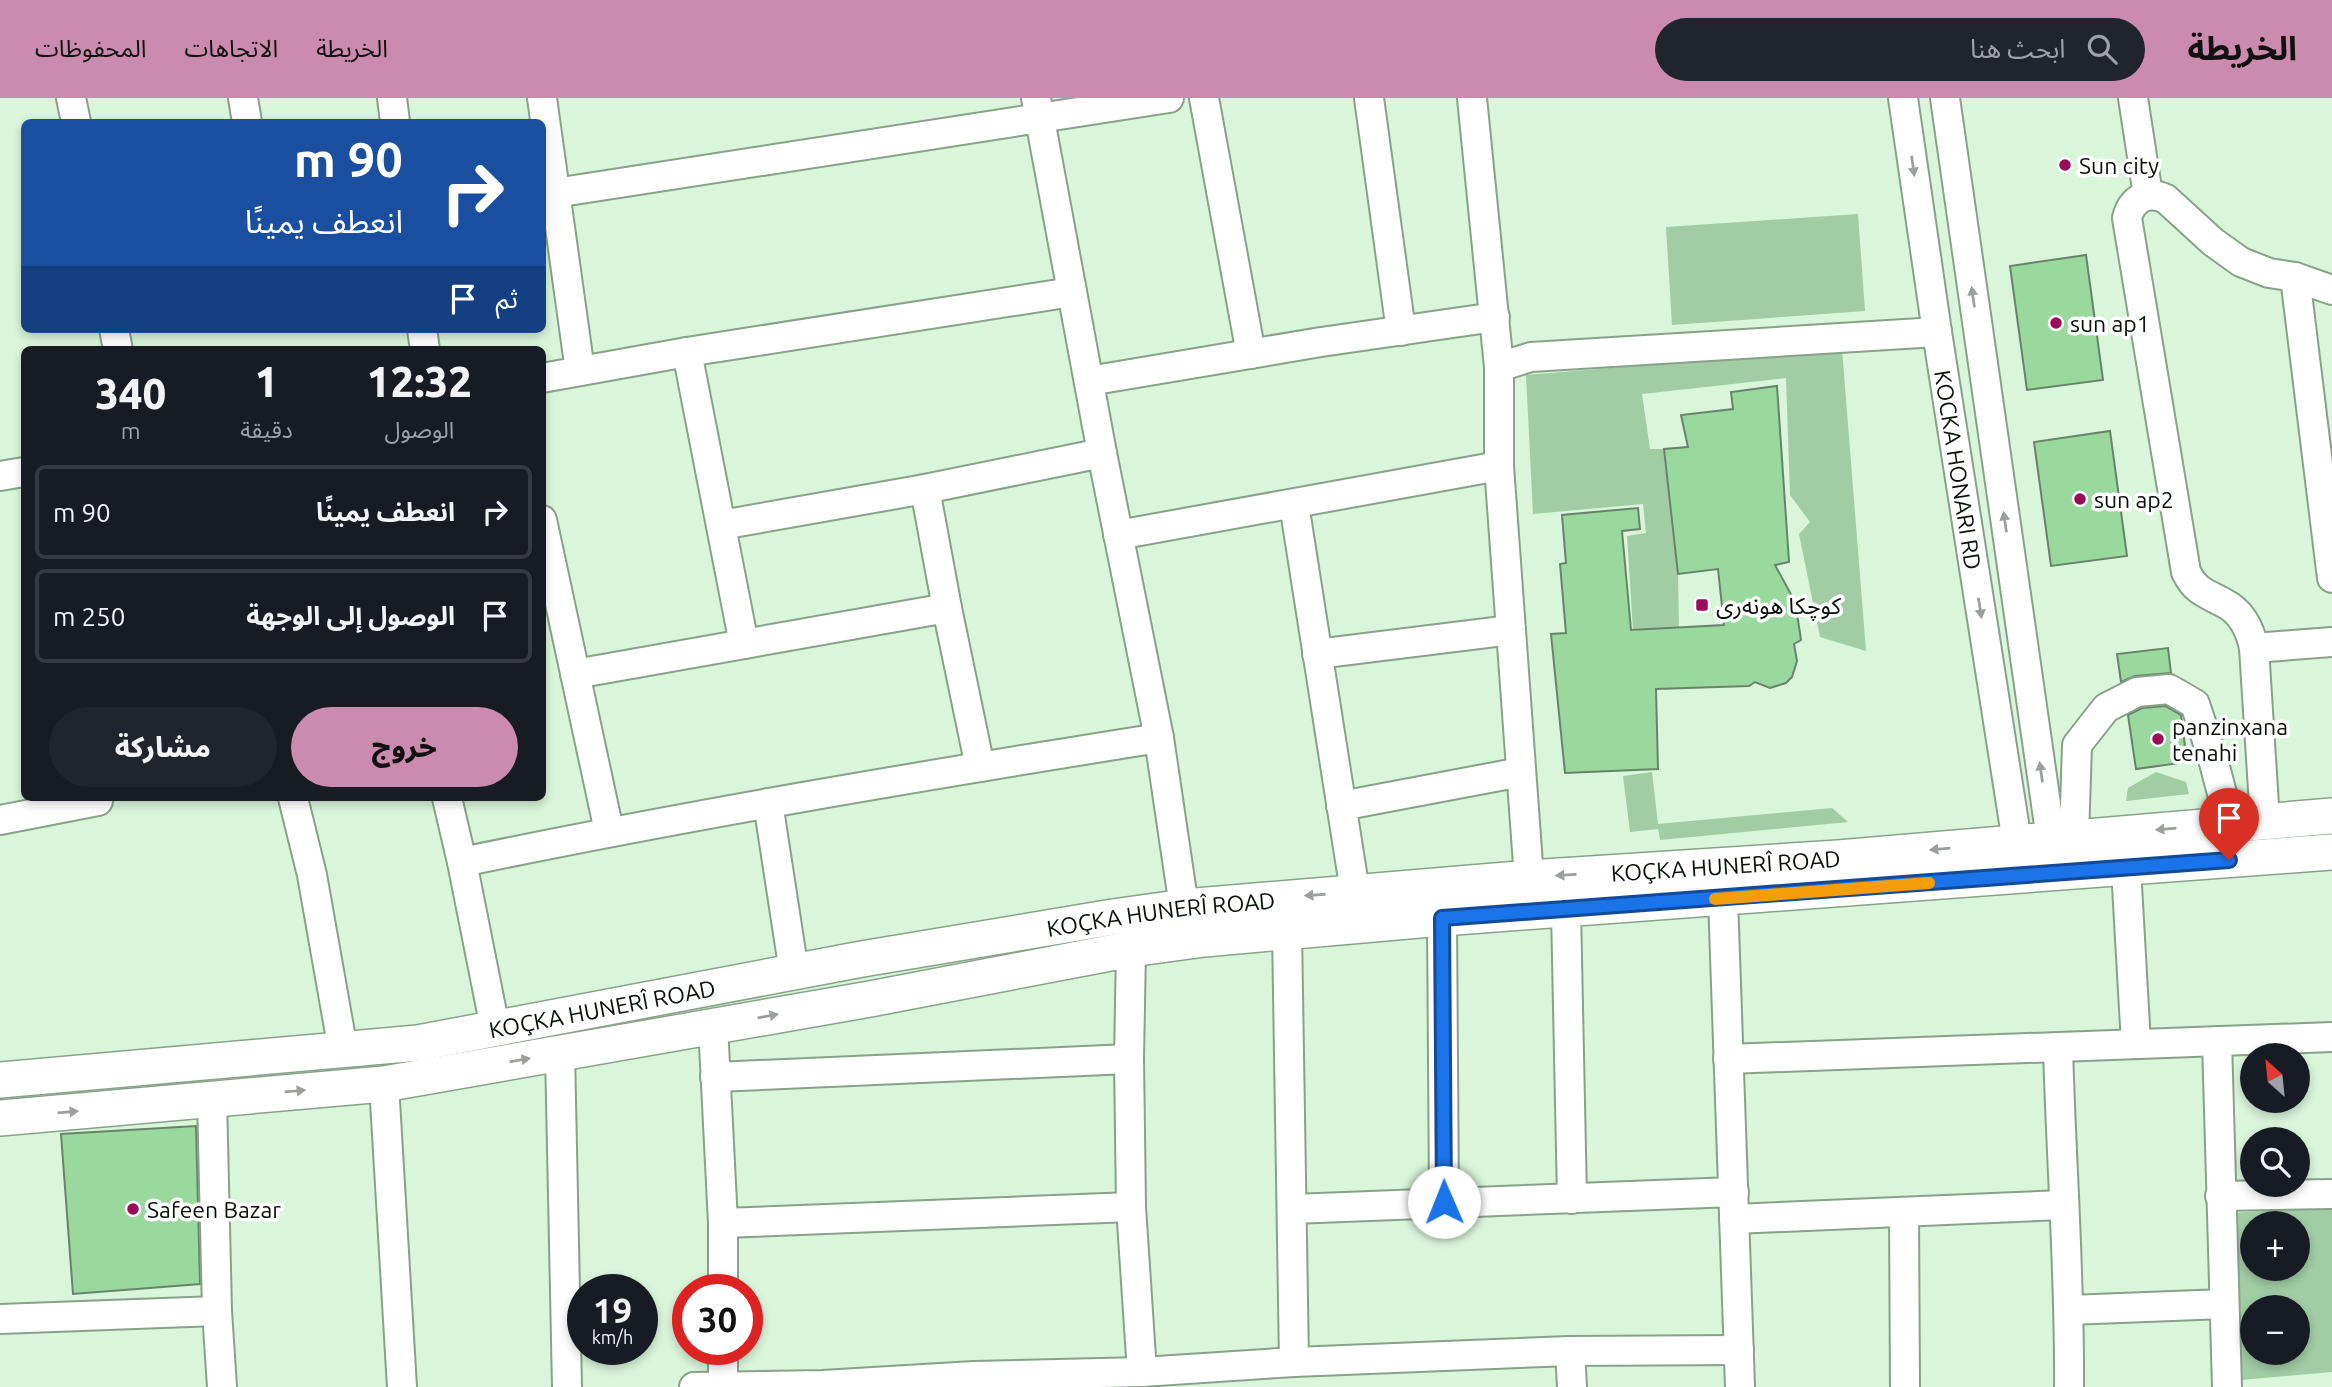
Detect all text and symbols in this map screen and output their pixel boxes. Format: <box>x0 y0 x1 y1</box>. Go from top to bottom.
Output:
search box <box>1655 18 2145 81</box>
text: الخريطة <box>2187 29 2297 66</box>
icon: search <box>2083 30 2121 68</box>
text: ابحث هنا <box>1970 34 2065 63</box>
text: المحفوظات <box>35 35 146 62</box>
text: الاتجاهات <box>184 35 278 62</box>
text: الخريطة <box>316 35 388 62</box>
text: 90 m <box>294 131 403 186</box>
icon: right <box>427 147 518 238</box>
place label: Sun city <box>2079 153 2159 178</box>
one-way arrow <box>1908 155 1919 177</box>
marker: Sun city <box>2057 157 2073 173</box>
text: انعطف يمينًا <box>245 203 403 239</box>
icon: arrive <box>444 280 482 318</box>
text: ثم <box>496 284 518 313</box>
one-way arrow <box>1967 286 1978 308</box>
place label: sun ap1 <box>2070 311 2150 336</box>
marker: sun ap1 <box>2048 315 2064 331</box>
text: 1 <box>255 358 278 405</box>
text: 12:32 <box>367 358 472 405</box>
street label: KOCKA HONARI RD <box>1931 368 1987 571</box>
text: 340 <box>95 370 166 417</box>
text: دقيقة <box>240 417 293 442</box>
text: الوصول <box>384 417 454 442</box>
text: m <box>121 418 141 443</box>
place label: sun ap2 <box>2094 487 2174 512</box>
marker: sun ap2 <box>2072 491 2088 507</box>
icon: right <box>476 493 514 531</box>
text: انعطف يمينًا <box>316 497 455 526</box>
text: 90 m <box>53 498 111 527</box>
one-way arrow <box>2000 511 2011 533</box>
place label: كوچكا هونەری <box>1716 593 1841 621</box>
icon: arrive <box>476 597 514 635</box>
marker: كوچكا هونەری <box>1694 597 1710 613</box>
one-way arrow <box>1975 598 1986 620</box>
text: الوصول إلى الوجهة <box>246 601 455 630</box>
text: 250 m <box>53 602 125 631</box>
button: مشاركة <box>49 707 277 787</box>
button: خروج <box>291 707 518 787</box>
place label: panzinxana tenahi <box>2172 714 2288 765</box>
marker: panzinxana tenahi <box>2150 731 2166 747</box>
one-way arrow <box>2035 761 2046 783</box>
pin <box>2199 788 2259 860</box>
icon: arrive <box>2210 799 2248 837</box>
one-way arrow <box>2155 824 2177 835</box>
one-way arrow <box>1928 843 1950 854</box>
street label: KOÇKA HUNERÎ ROAD <box>1610 845 1841 885</box>
one-way arrow <box>1555 870 1577 881</box>
street label: KOÇKA HUNERÎ ROAD <box>1045 887 1276 940</box>
one-way arrow <box>1304 890 1326 901</box>
street label: KOÇKA HUNERÎ ROAD <box>487 974 717 1042</box>
one-way arrow <box>757 1010 779 1021</box>
north arrow <box>2240 1043 2310 1113</box>
map controls <box>2240 1043 2310 1365</box>
one-way arrow <box>509 1054 531 1065</box>
one-way arrow <box>284 1085 306 1096</box>
one-way arrow <box>57 1106 79 1117</box>
button: search <box>2240 1127 2310 1197</box>
position arrow <box>1407 1165 1481 1239</box>
place label: Safeen Bazar <box>147 1197 281 1222</box>
marker: Safeen Bazar <box>125 1201 141 1217</box>
button: + <box>2240 1211 2310 1281</box>
speed limit sign: 30 <box>672 1274 763 1365</box>
text: 19 <box>593 1290 632 1330</box>
button: − <box>2240 1295 2310 1365</box>
text: km/h <box>592 1327 633 1347</box>

